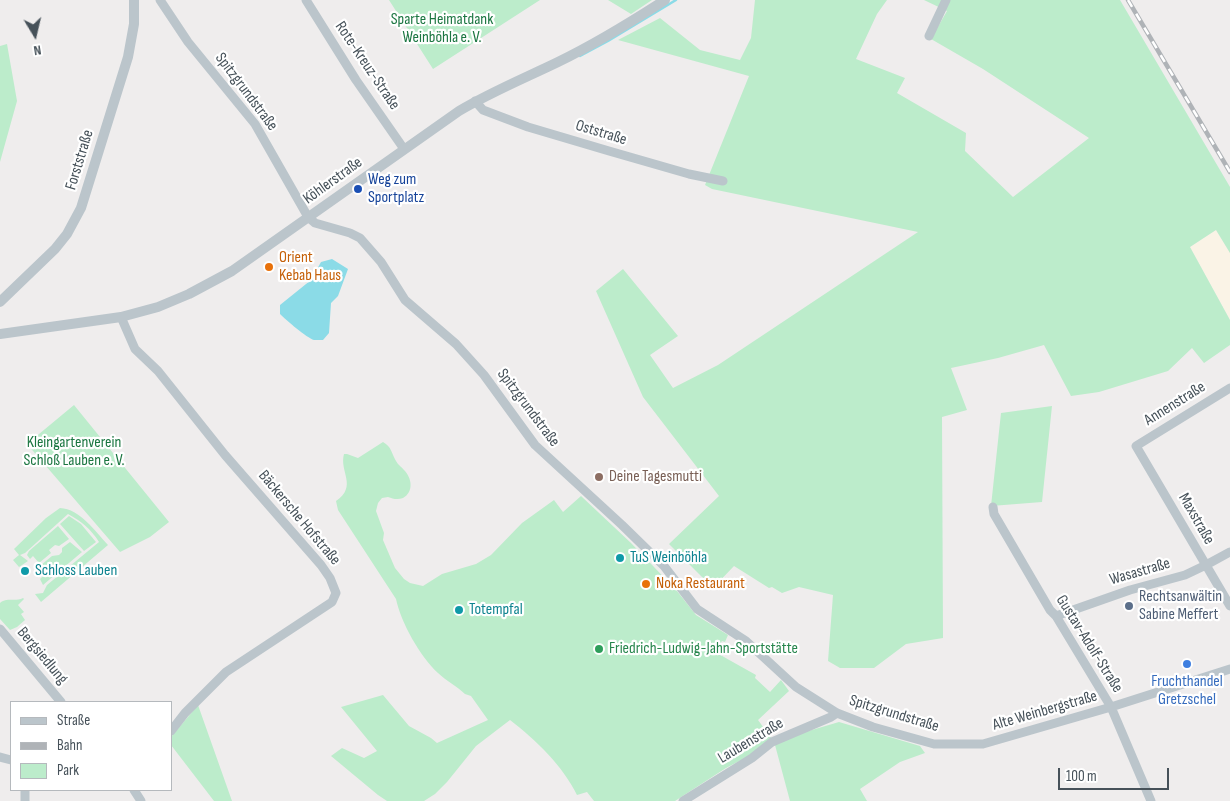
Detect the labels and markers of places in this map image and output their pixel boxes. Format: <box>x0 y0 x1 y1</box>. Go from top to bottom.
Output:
place label: Weg zum Sportplatz <box>368 170 424 208</box>
marker: Weg zum Sportplatz <box>352 183 364 195</box>
place label: Orient Kebab Haus <box>279 248 341 286</box>
marker: Orient Kebab Haus <box>263 261 275 273</box>
place label: Deine Tagesmutti <box>609 467 702 487</box>
marker: Deine Tagesmutti <box>593 471 605 483</box>
place label: TuS Weinböhla <box>630 548 707 568</box>
marker: TuS Weinböhla <box>614 552 626 564</box>
place label: Schloss Lauben <box>35 561 117 581</box>
marker: Schloss Lauben <box>19 565 31 577</box>
place label: Noka Restaurant <box>656 574 745 594</box>
marker: Noka Restaurant <box>640 578 652 590</box>
place label: Rechtsanwältin Sabine Meffert <box>1139 587 1222 625</box>
place label: Totempfal <box>469 600 523 620</box>
marker: Rechtsanwältin Sabine Meffert <box>1123 600 1135 612</box>
marker: Totempfal <box>453 604 465 616</box>
place label: Friedrich-Ludwig-Jahn-Sportstätte <box>609 639 798 659</box>
marker: Friedrich-Ludwig-Jahn-Sportstätte <box>593 643 605 655</box>
marker: Fruchthandel Gretzschel <box>1181 658 1193 670</box>
place label: Fruchthandel Gretzschel <box>1151 672 1223 710</box>

